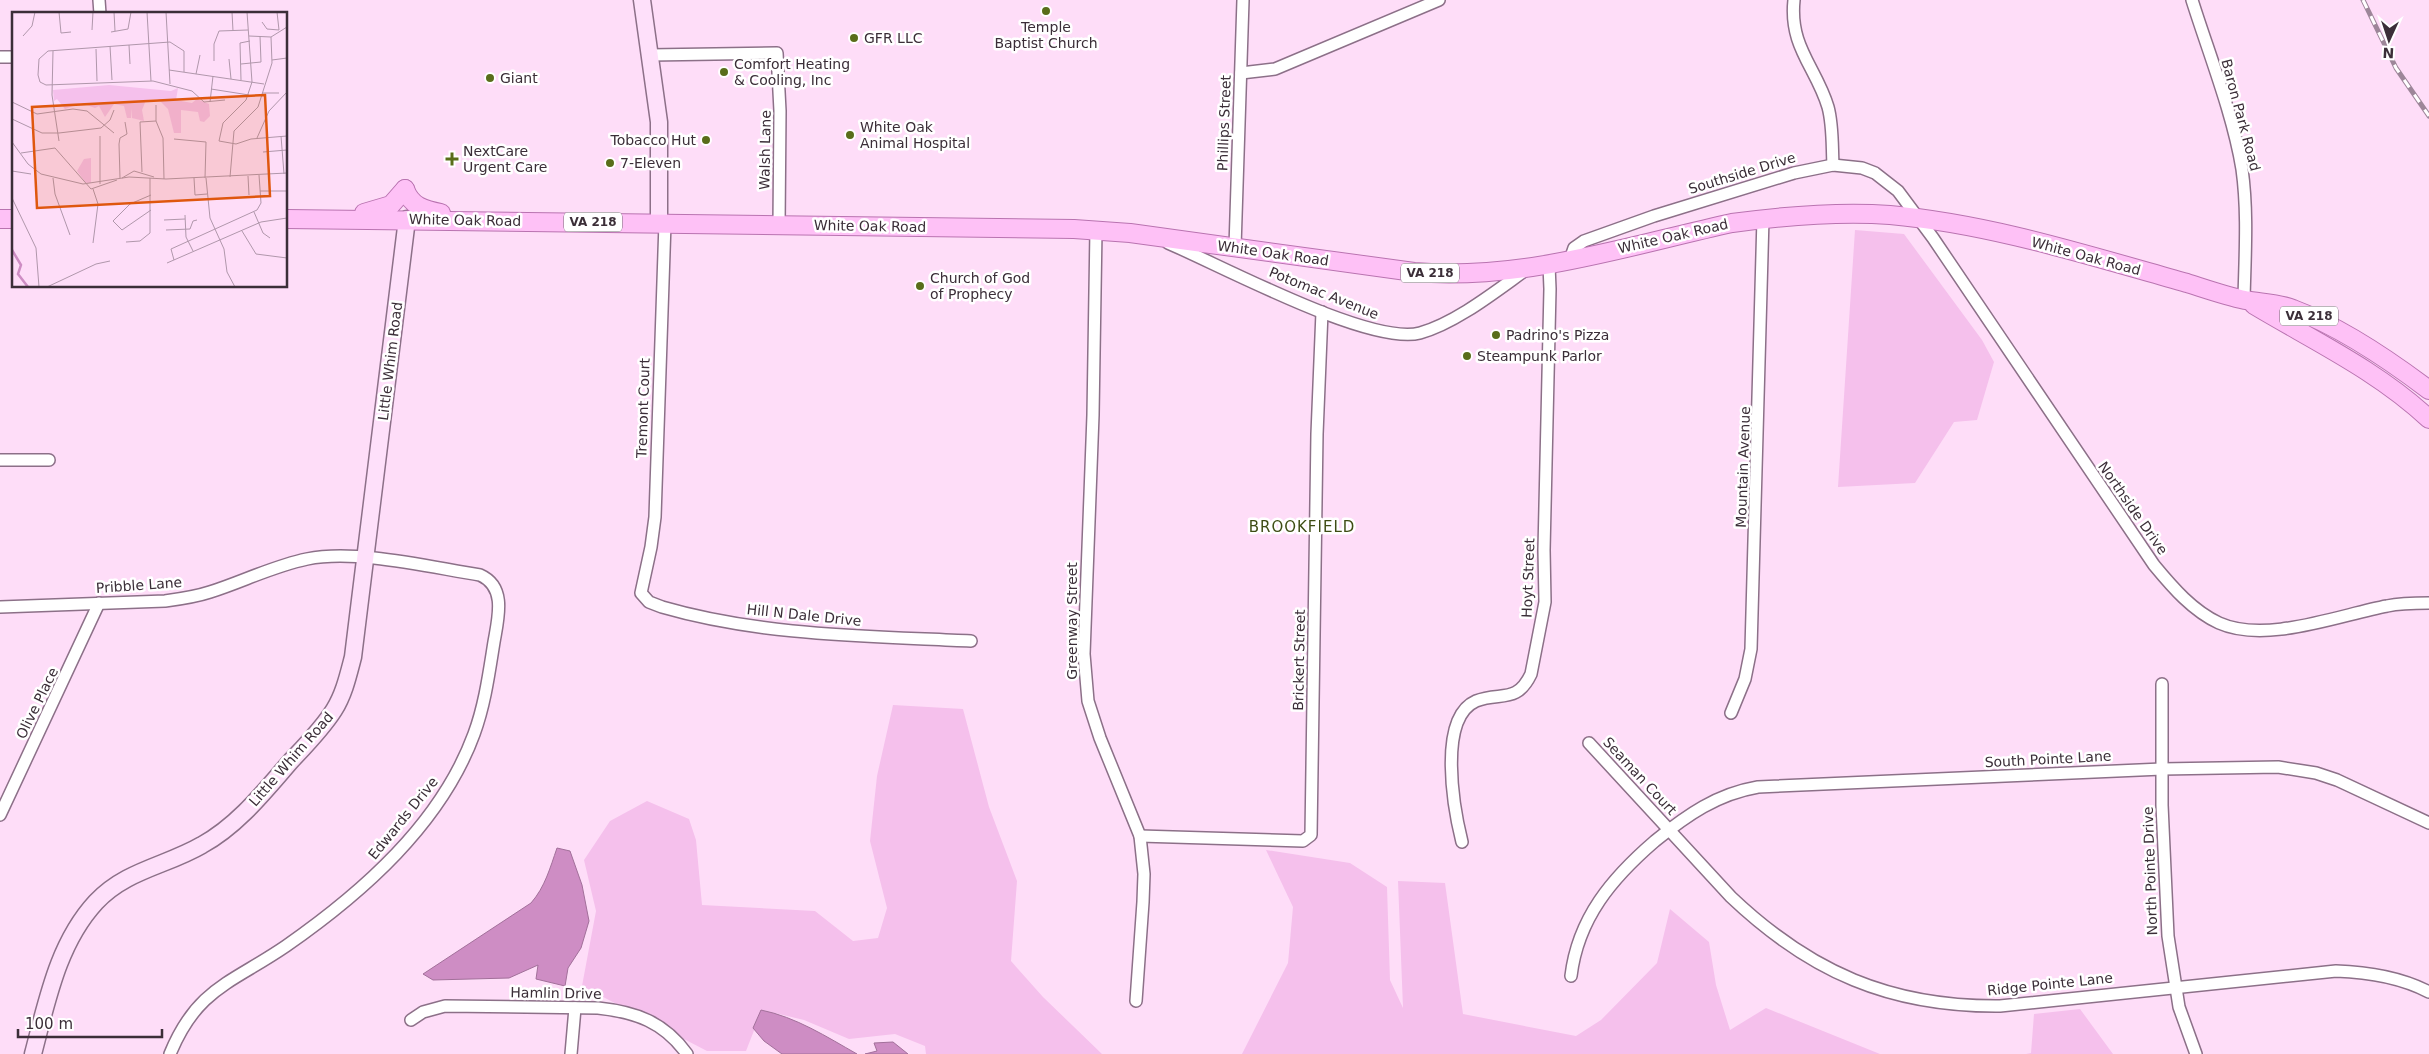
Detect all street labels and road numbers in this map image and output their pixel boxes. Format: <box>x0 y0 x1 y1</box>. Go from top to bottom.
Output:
street label: Baron Park Road <box>2218 57 2264 173</box>
street label: Phillips Street <box>1214 74 1234 171</box>
street label: Walsh Lane <box>756 110 774 190</box>
street label: Southside Drive <box>1687 149 1797 197</box>
street label: White Oak Road <box>409 211 521 229</box>
road number: VA 218 <box>564 212 622 232</box>
street label: White Oak Road <box>1616 216 1730 256</box>
street label: White Oak Road <box>814 217 926 235</box>
street label: White Oak Road <box>2030 234 2142 278</box>
street label: White Oak Road <box>1216 237 1330 269</box>
street label: Potomac Avenue <box>1267 264 1381 322</box>
road number: VA 218 <box>1401 264 1459 282</box>
street label: Little Whim Road <box>375 301 405 421</box>
road number: VA 218 <box>2280 306 2338 326</box>
street label: Tremont Court <box>633 357 653 459</box>
street label: Mountain Avenue <box>1733 406 1753 528</box>
street label: Northside Drive <box>2095 459 2171 557</box>
street label: Hoyt Street <box>1519 537 1537 618</box>
street label: Greenway Street <box>1064 562 1080 680</box>
street label: Pribble Lane <box>95 574 183 596</box>
street label: Hill N Dale Drive <box>746 601 862 629</box>
street label: Brickert Street <box>1290 609 1308 711</box>
street label: Olive Place <box>13 665 61 741</box>
street label: Little Whim Road <box>246 709 336 809</box>
street label: Seaman Court <box>1600 734 1680 818</box>
street label: South Pointe Lane <box>1984 748 2112 770</box>
street label: Edwards Drive <box>365 774 441 862</box>
street label: North Pointe Drive <box>2140 806 2160 936</box>
street label: Ridge Pointe Lane <box>1986 969 2114 999</box>
street label: Hamlin Drive <box>510 984 602 1002</box>

